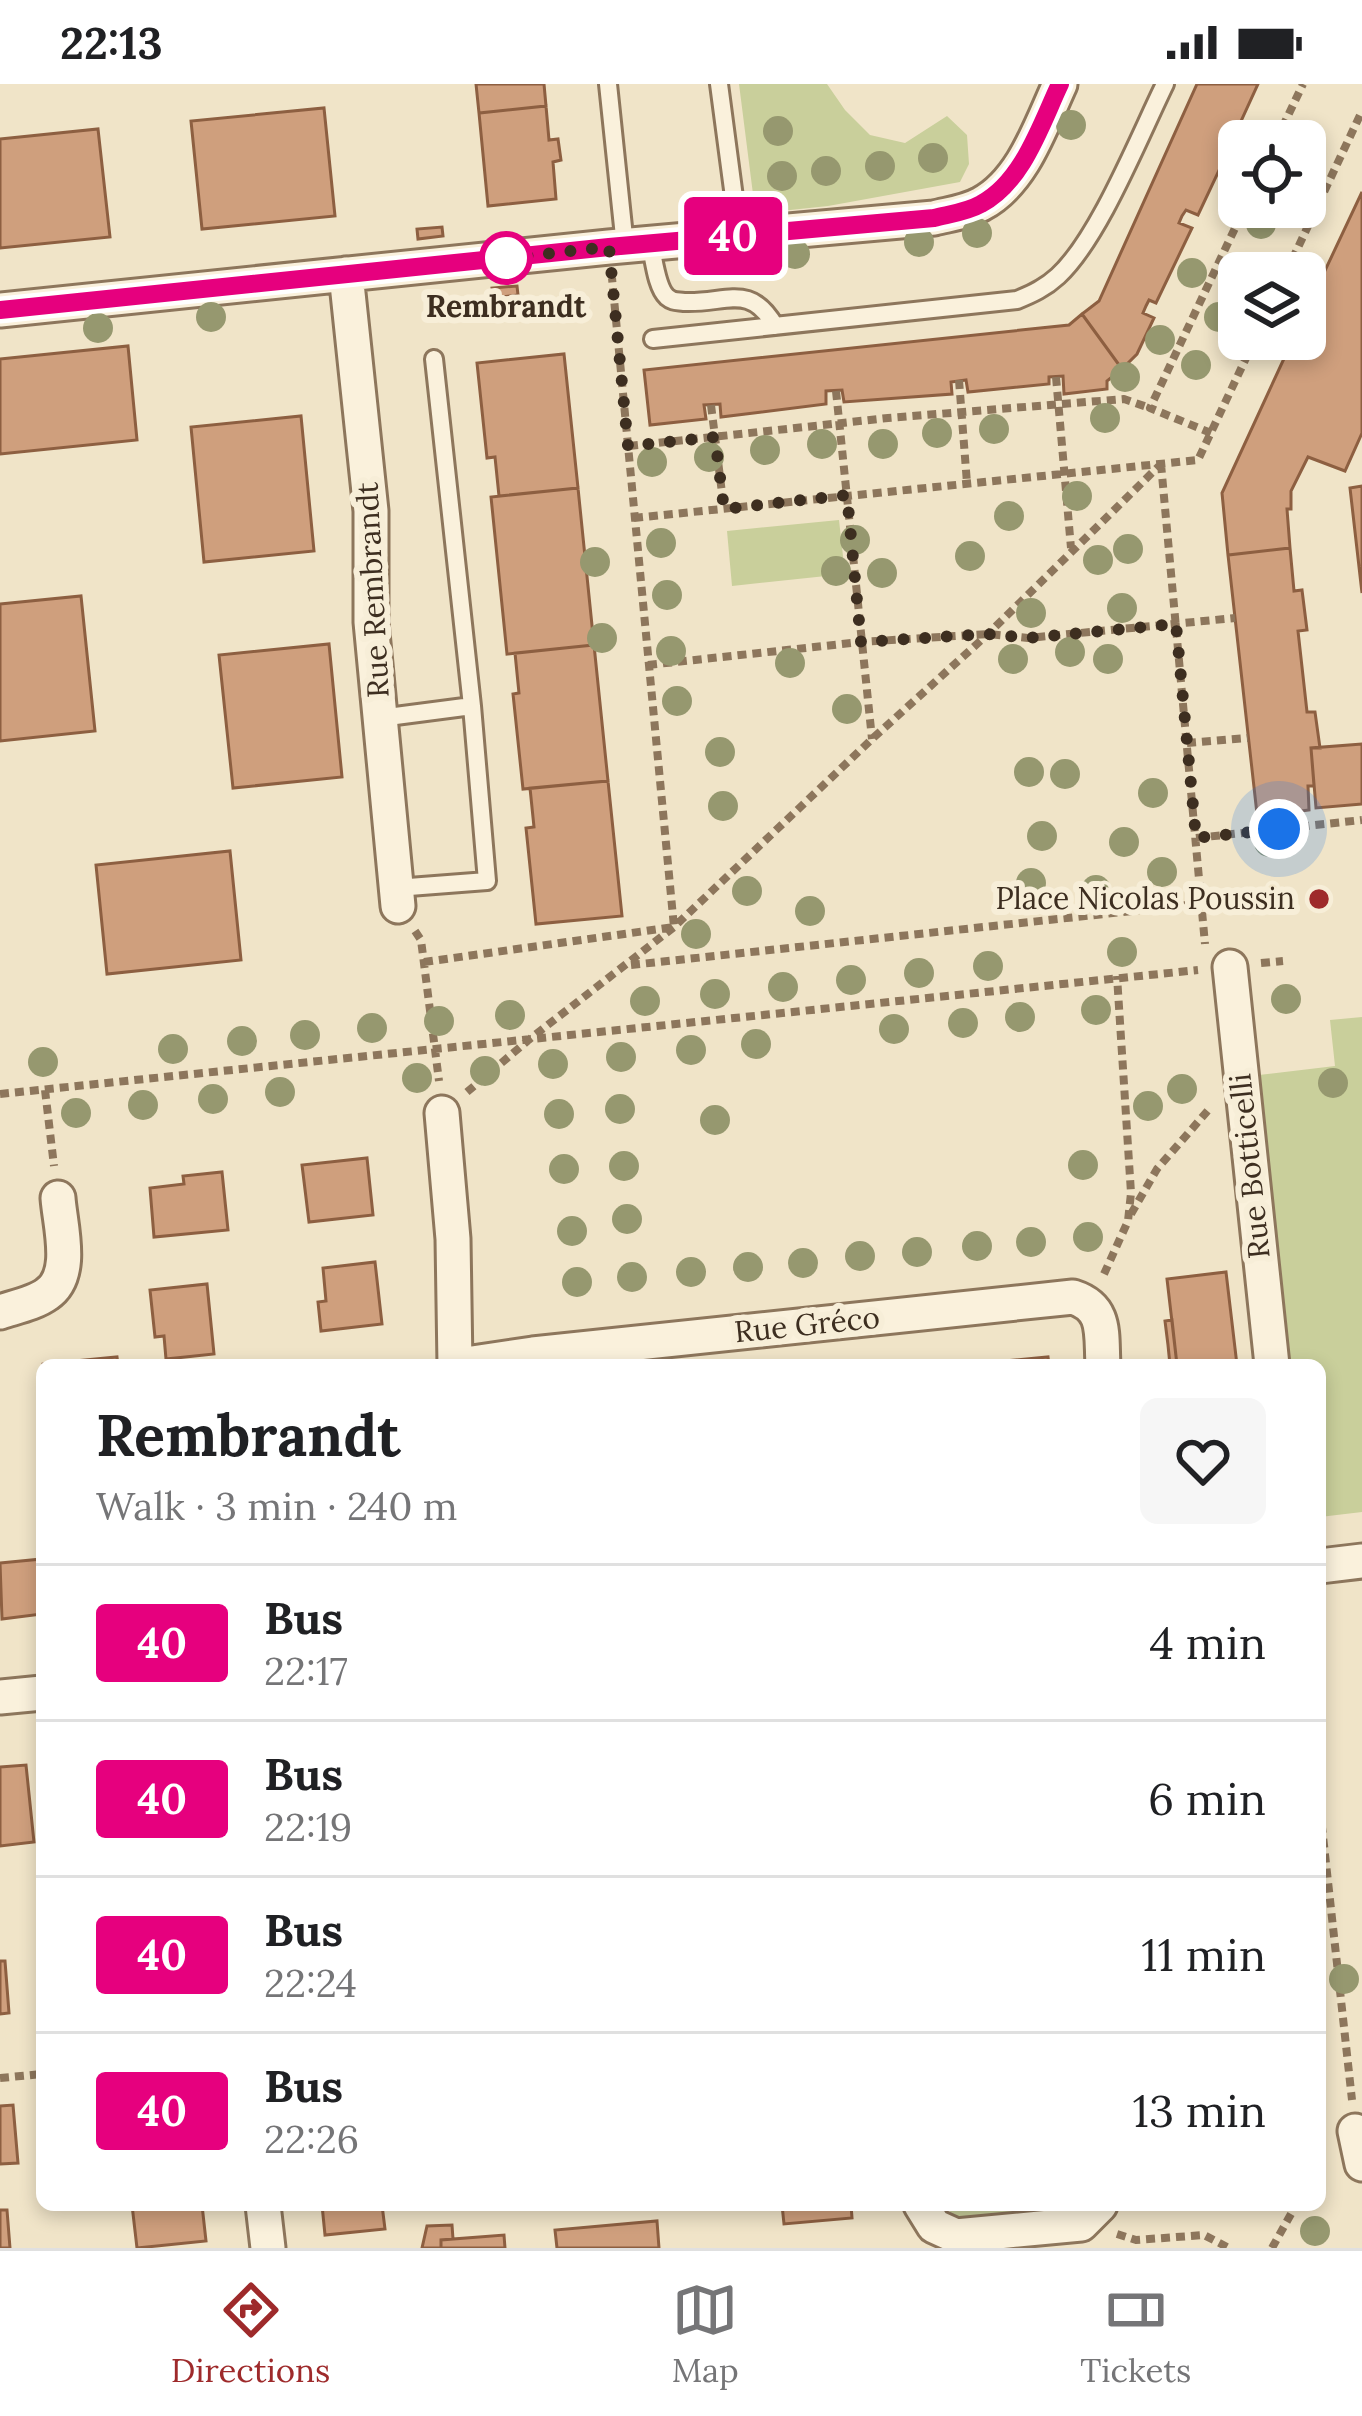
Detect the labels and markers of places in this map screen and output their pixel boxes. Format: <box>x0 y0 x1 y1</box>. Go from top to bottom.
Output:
marker: Rembrandt <box>481 233 531 283</box>
place label: Rembrandt <box>426 287 587 325</box>
place label: Place Nicolas Poussin <box>996 879 1295 917</box>
marker: Place Nicolas Poussin <box>1306 886 1332 912</box>

